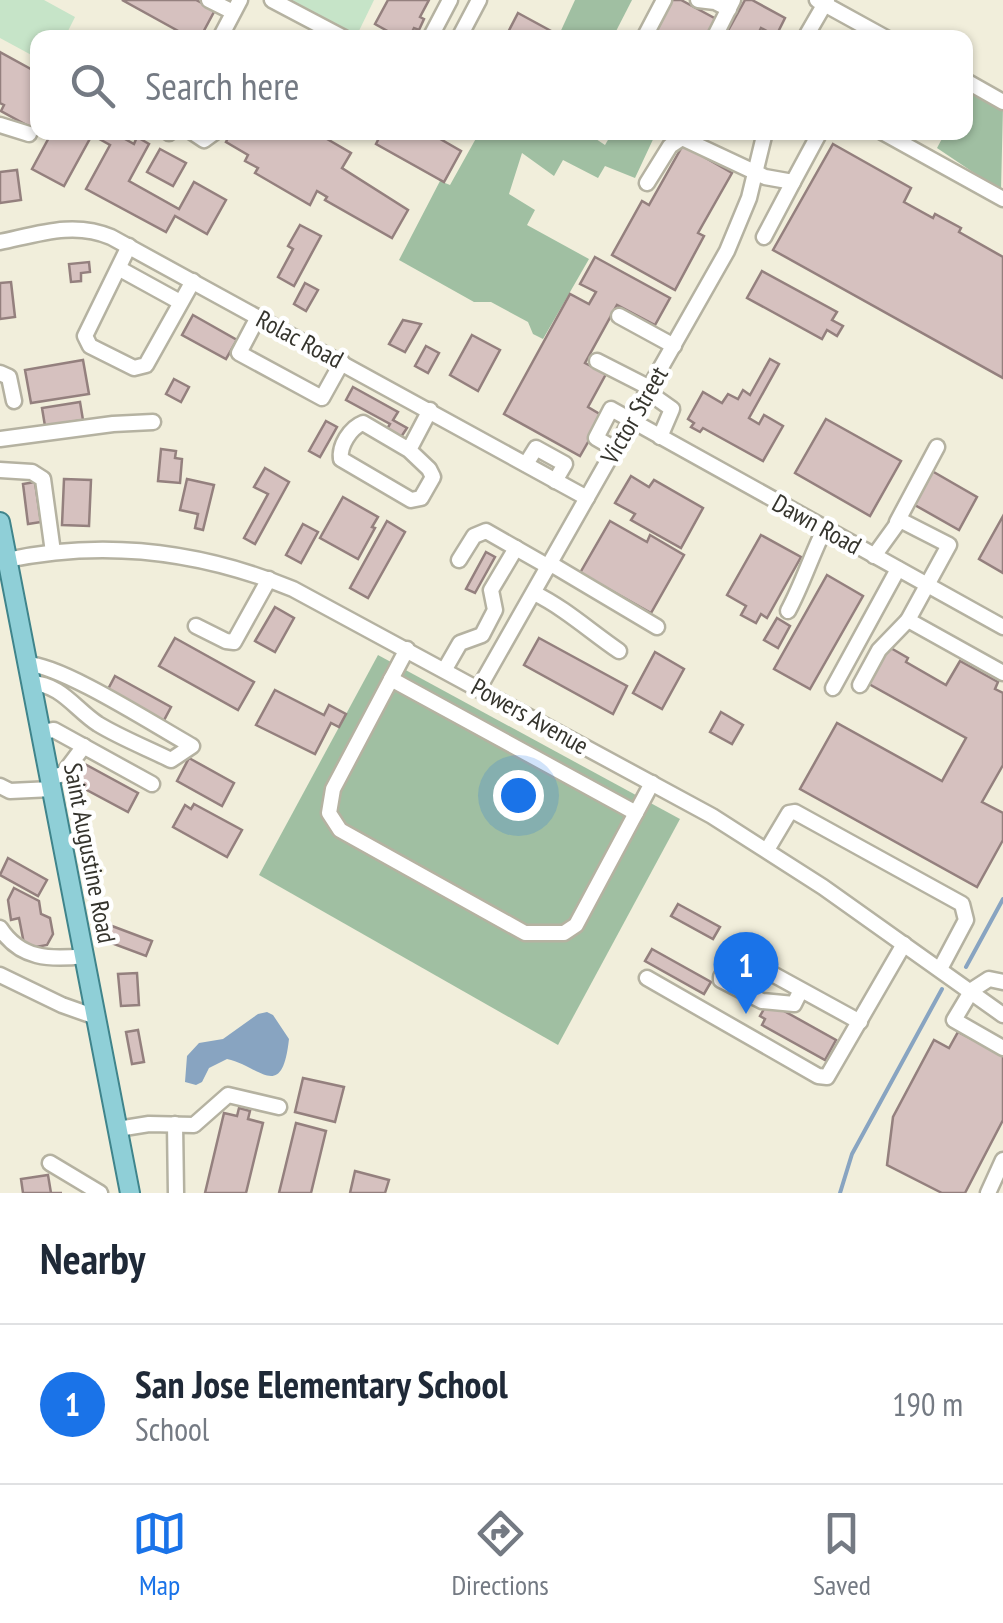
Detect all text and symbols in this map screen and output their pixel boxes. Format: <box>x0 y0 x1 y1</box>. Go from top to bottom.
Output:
search box <box>30 30 973 140</box>
icon: search <box>65 58 120 113</box>
text: Search here <box>145 61 299 110</box>
street label: Rolac Road <box>251 303 349 375</box>
street label: Victor Street <box>593 360 675 470</box>
street label: Dawn Road <box>767 487 867 561</box>
street label: Powers Avenue <box>466 671 594 761</box>
street label: Saint Augustine Road <box>57 760 123 946</box>
your location <box>493 770 544 821</box>
pin: 1 <box>714 932 778 1014</box>
text: Nearby <box>40 1231 145 1286</box>
text: San Jose Elementary School <box>135 1359 508 1408</box>
text: 1 <box>65 1383 80 1425</box>
text: 190 m <box>892 1383 963 1425</box>
text: School <box>135 1408 209 1450</box>
tab: Map <box>132 1506 187 1603</box>
tab: Directions <box>451 1506 549 1603</box>
tab: Saved <box>813 1506 871 1603</box>

